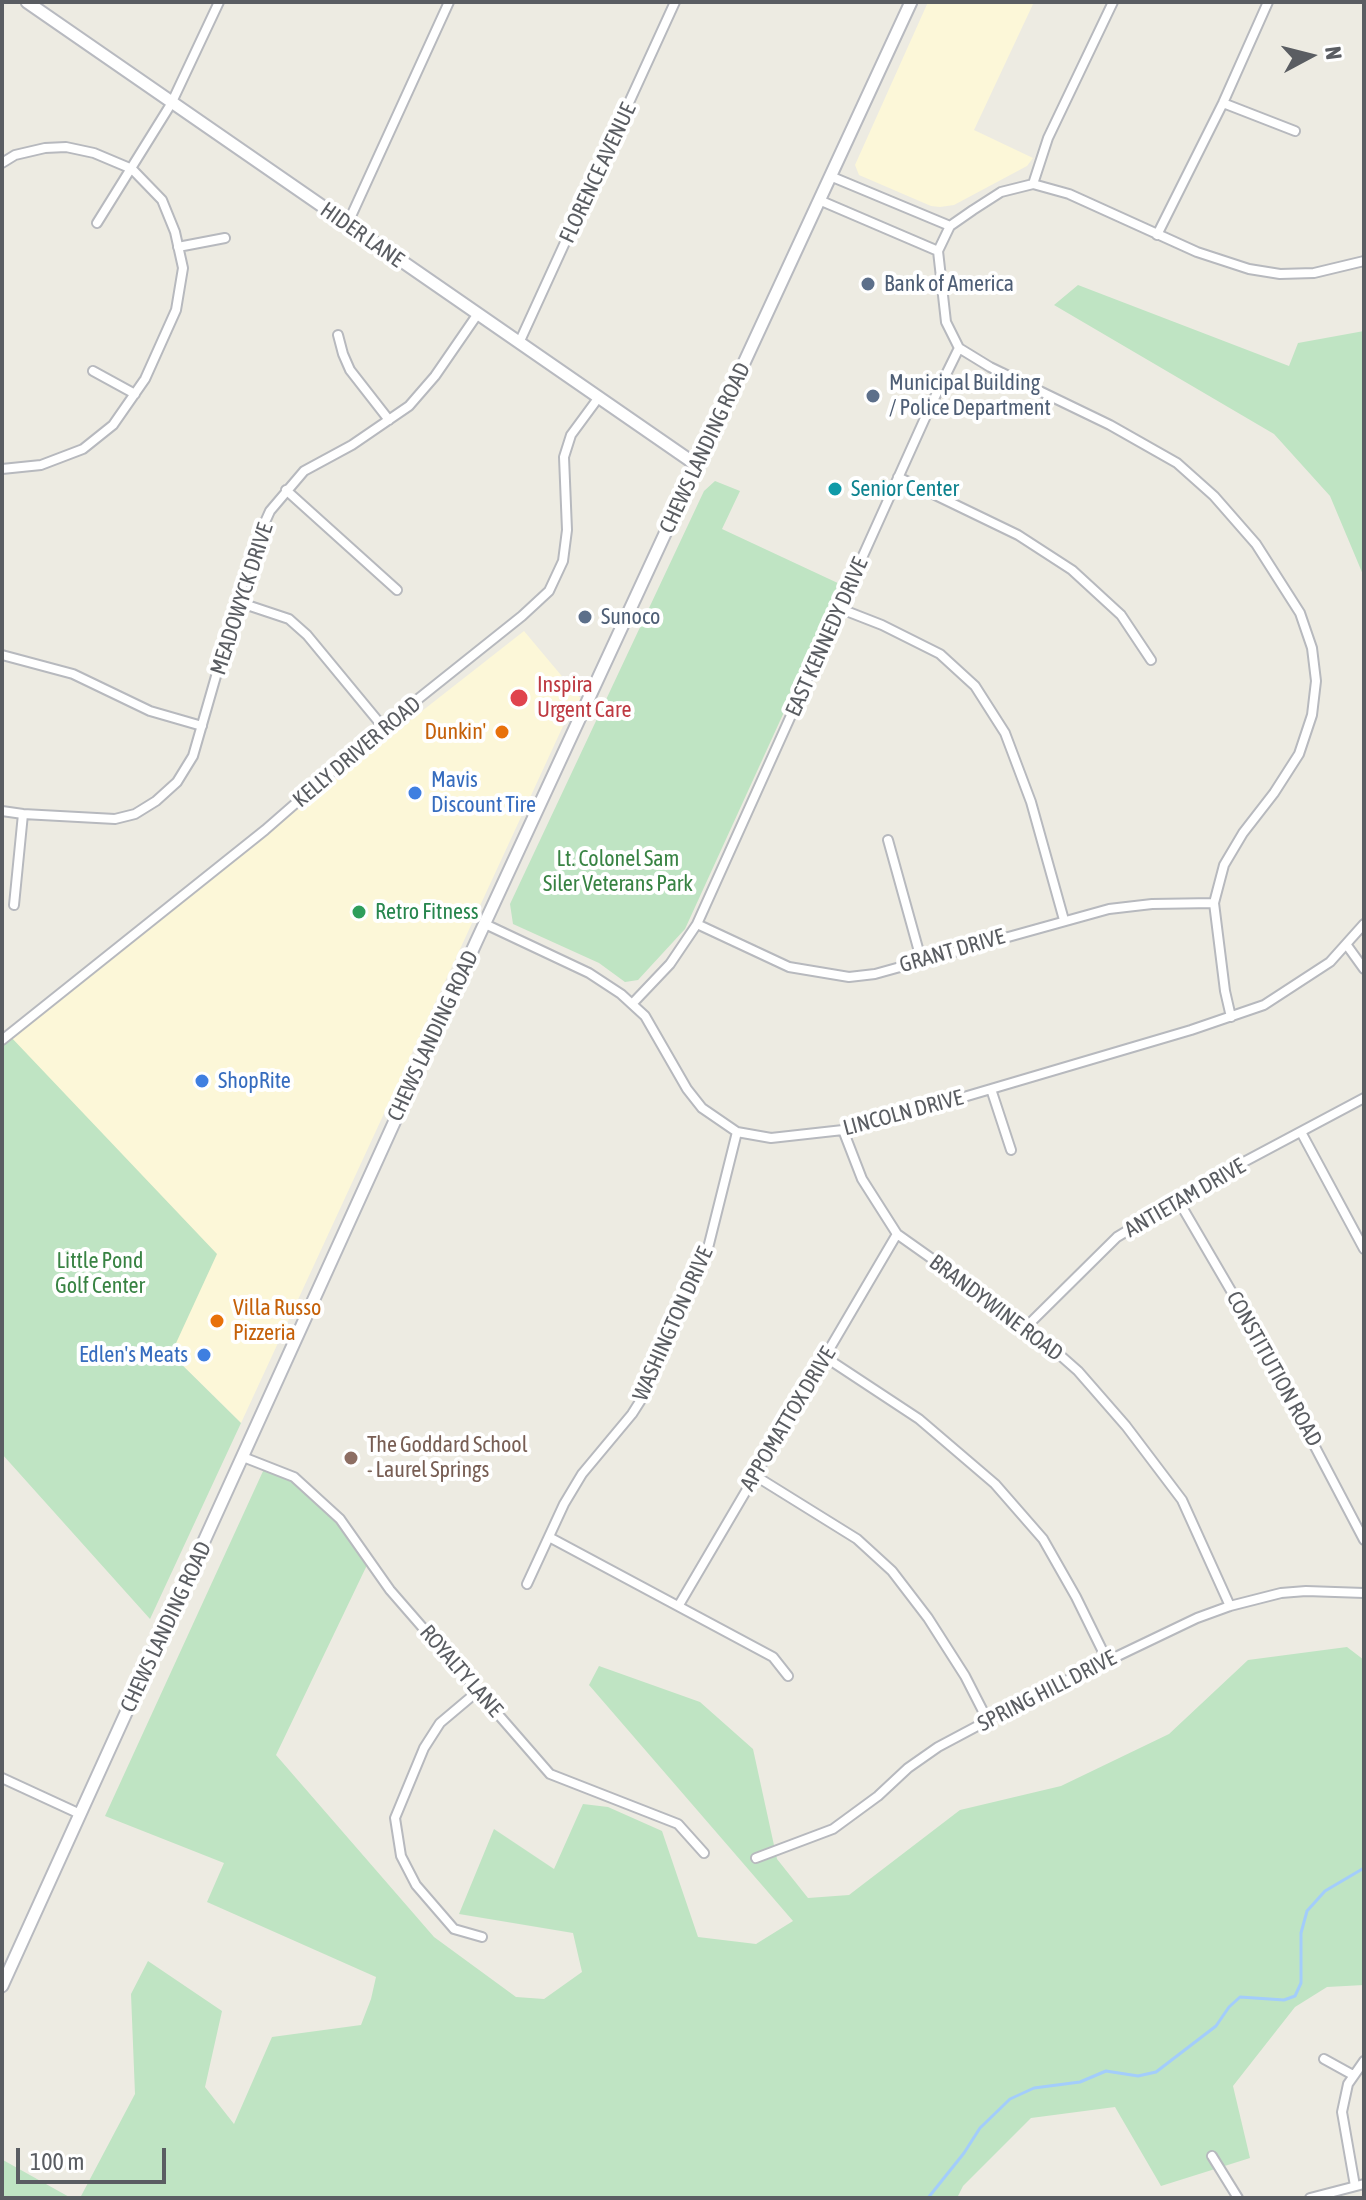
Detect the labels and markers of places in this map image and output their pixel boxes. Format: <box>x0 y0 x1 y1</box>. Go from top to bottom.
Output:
place label: Bank of America <box>884 271 1014 297</box>
marker: Bank of America <box>859 275 877 293</box>
place label: Municipal Building / Police Department <box>889 370 1051 422</box>
marker: Municipal Building / Police Department <box>864 387 882 405</box>
place label: Senior Center <box>851 476 959 502</box>
marker: Senior Center <box>826 480 844 498</box>
place label: Sunoco <box>601 604 660 630</box>
marker: Sunoco <box>576 608 594 626</box>
place label: Inspira Urgent Care <box>537 672 631 724</box>
marker: Inspira Urgent Care <box>508 687 530 709</box>
place label: Dunkin' <box>424 719 486 745</box>
marker: Dunkin' <box>493 723 511 741</box>
place label: Mavis Discount Tire <box>431 767 536 818</box>
marker: Mavis Discount Tire <box>406 784 424 802</box>
place label: Retro Fitness <box>375 899 479 925</box>
marker: Retro Fitness <box>350 903 368 921</box>
place label: ShopRite <box>218 1068 291 1094</box>
marker: ShopRite <box>193 1072 211 1090</box>
place label: Villa Russo Pizzeria <box>233 1295 321 1346</box>
marker: Villa Russo Pizzeria <box>208 1312 226 1330</box>
place label: Edlen's Meats <box>79 1342 188 1368</box>
marker: Edlen's Meats <box>195 1346 213 1364</box>
place label: The Goddard School - Laurel Springs <box>367 1432 527 1484</box>
marker: The Goddard School - Laurel Springs <box>342 1449 360 1467</box>

